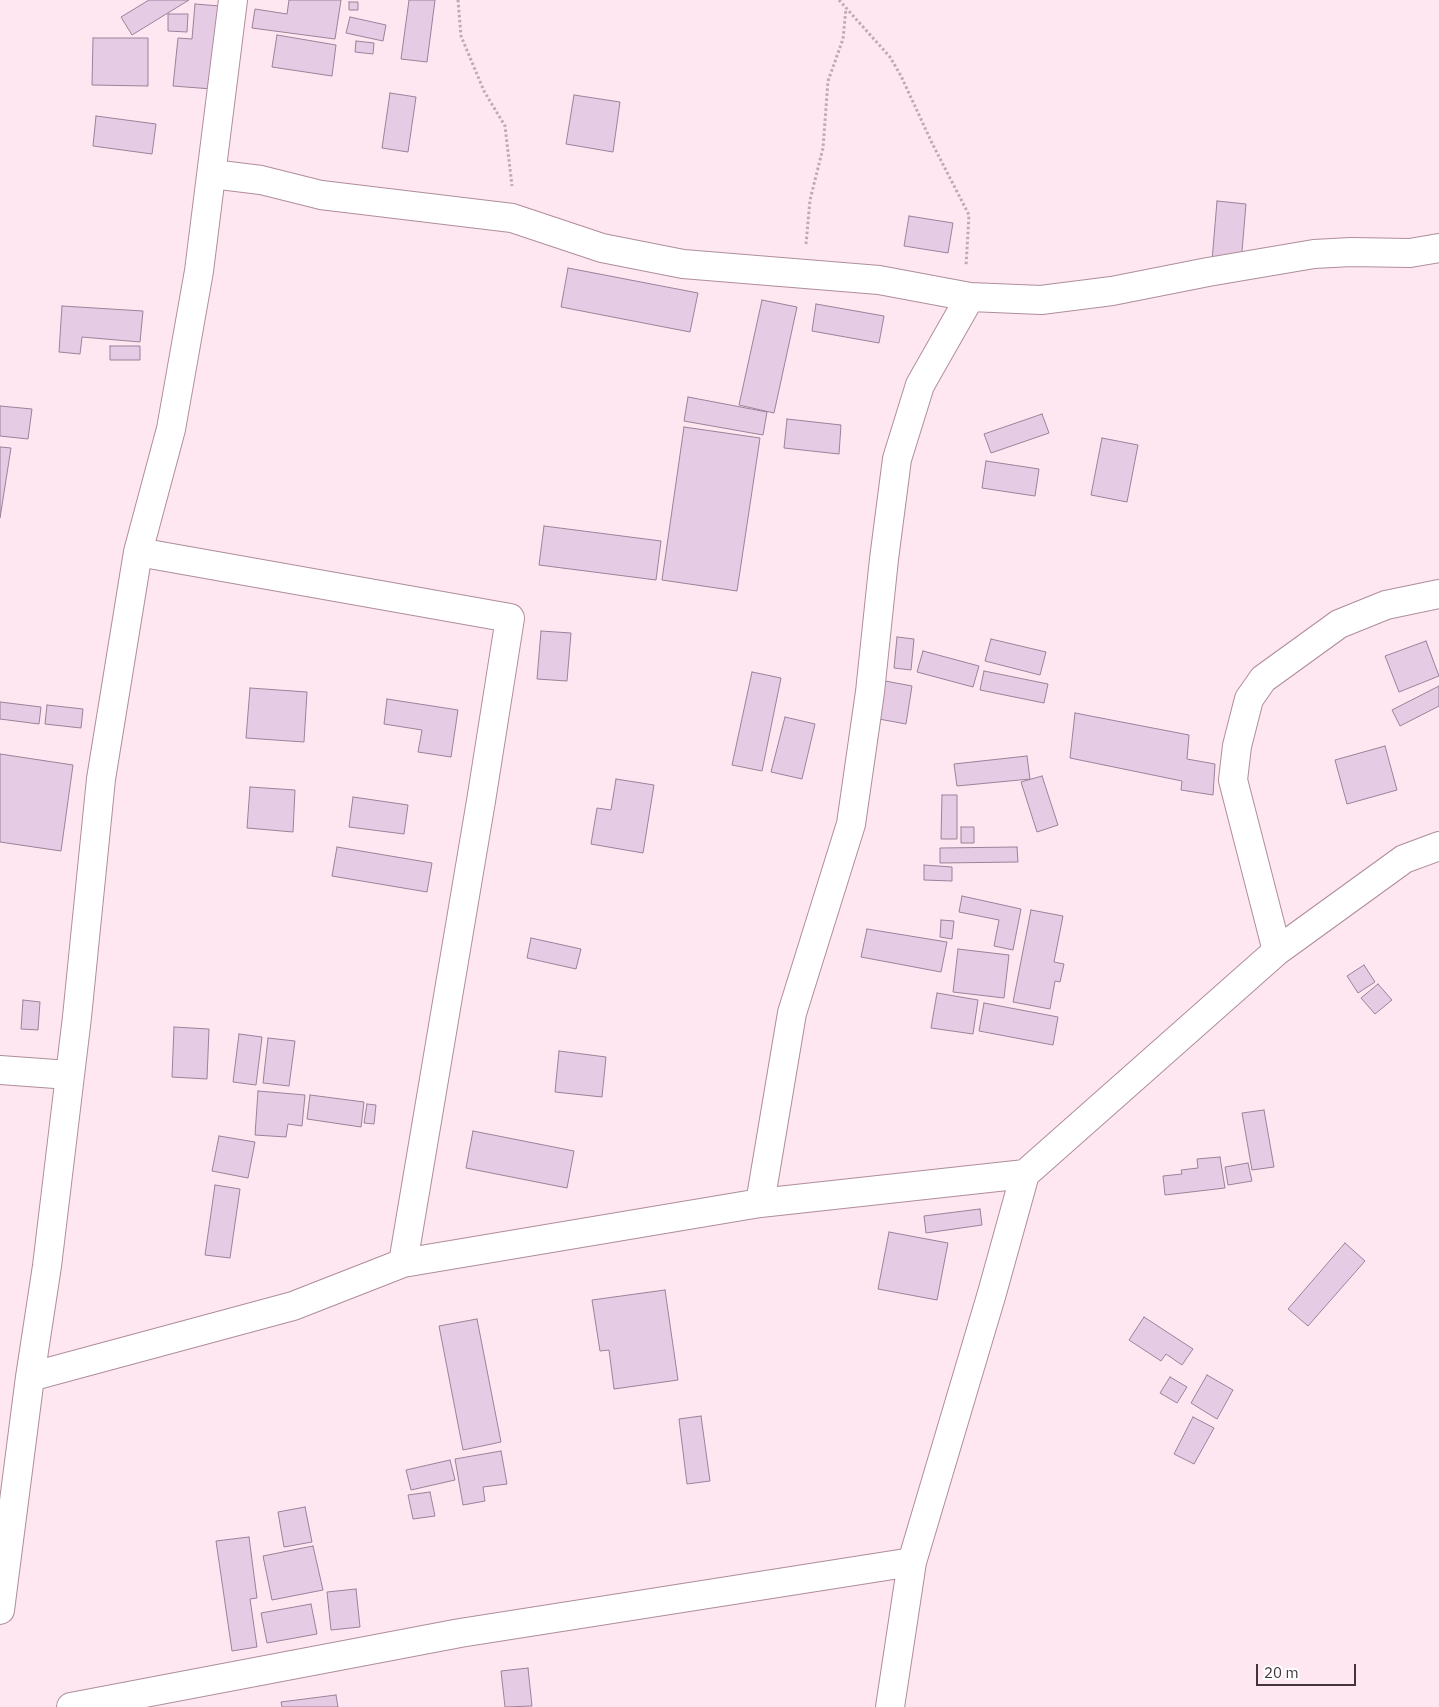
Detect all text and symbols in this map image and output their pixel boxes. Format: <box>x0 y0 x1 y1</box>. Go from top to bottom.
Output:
scale bar <box>1259 1654 1359 1686</box>
text: 20 m <box>1264 1663 1299 1682</box>

